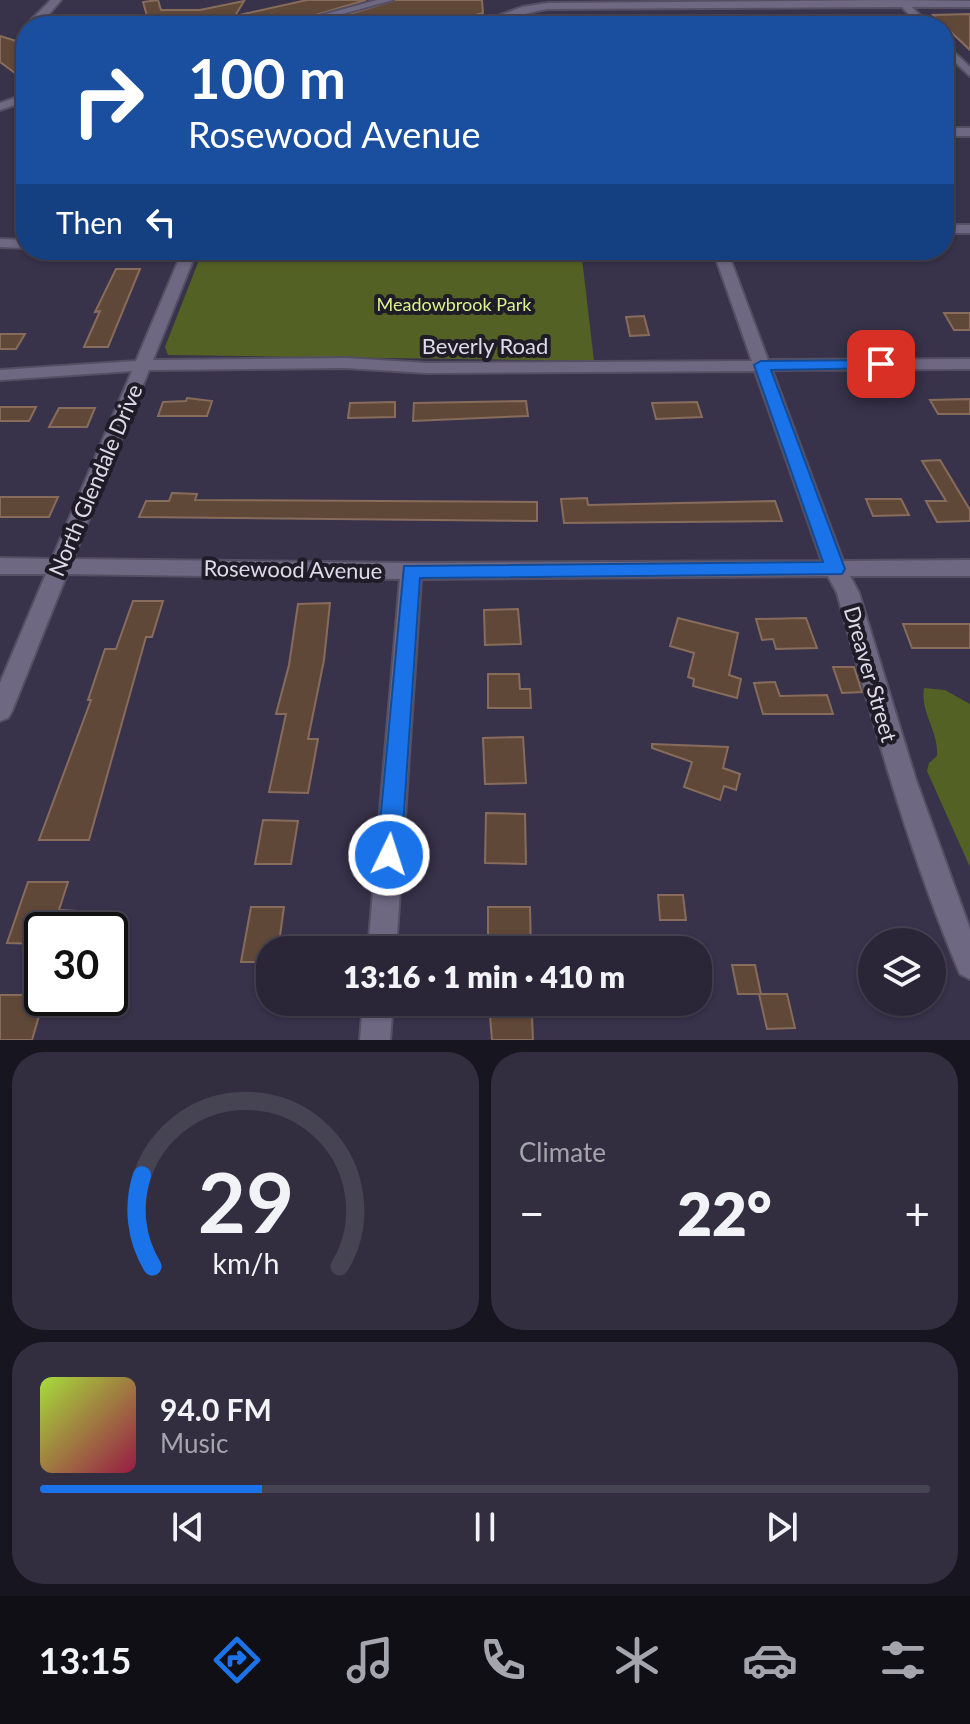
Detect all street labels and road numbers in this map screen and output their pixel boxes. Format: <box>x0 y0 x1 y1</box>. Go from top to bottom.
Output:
street label: Beverly Road <box>422 332 548 359</box>
street label: North Glendale Drive <box>42 380 148 580</box>
street label: Rosewood Avenue <box>203 554 383 584</box>
street label: Dreaver Street <box>839 603 903 745</box>

